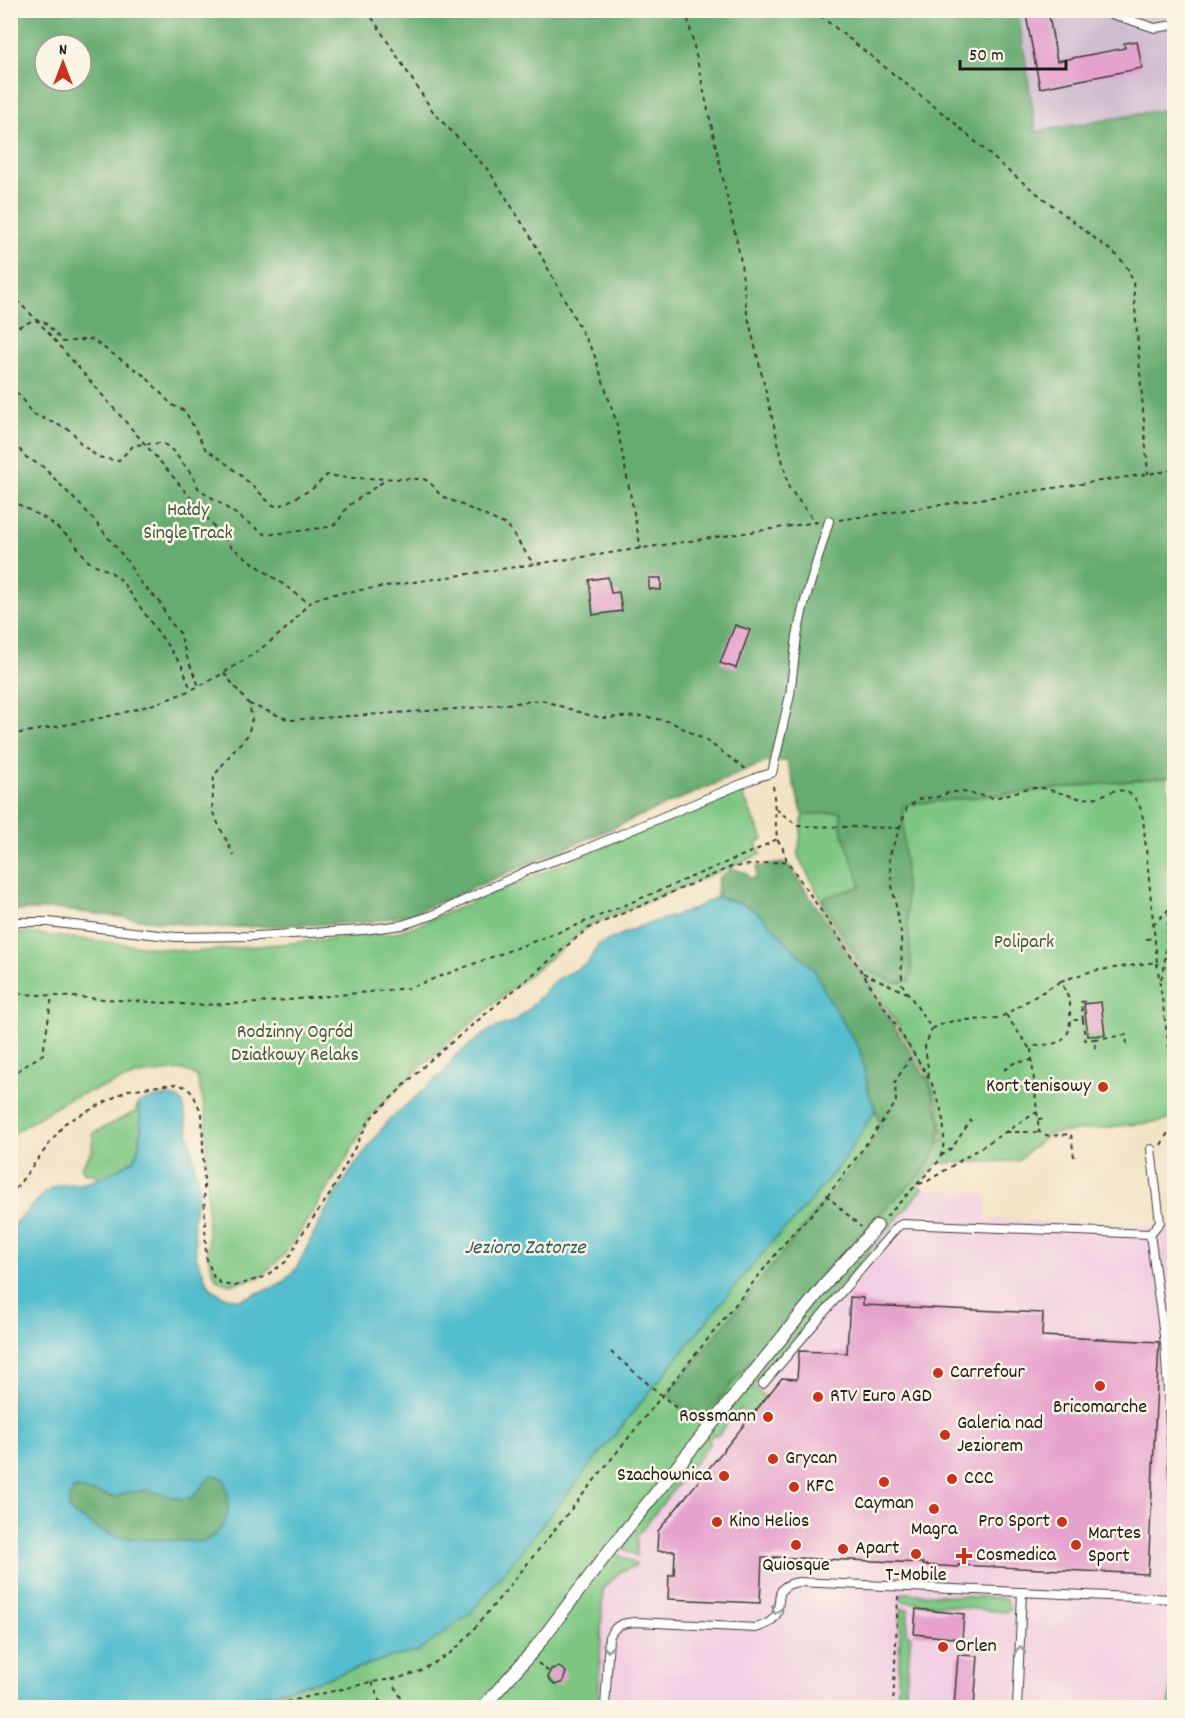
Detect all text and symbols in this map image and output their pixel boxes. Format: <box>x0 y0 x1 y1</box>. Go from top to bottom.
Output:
north arrow <box>33 33 93 93</box>
scale bar <box>960 33 1066 71</box>
text: N <box>59 39 67 62</box>
text: 50 m <box>969 44 1004 69</box>
park label: Hałdy Single Track <box>143 497 233 548</box>
park label: Polipark <box>994 929 1054 957</box>
park label: Rodzinny Ogród Działkowy Relaks <box>231 1019 359 1070</box>
place label: Kort tenisowy <box>986 1073 1092 1101</box>
marker: Kort tenisowy <box>1096 1080 1110 1094</box>
water label: Jezioro Zatorze <box>464 1234 587 1264</box>
place label: Carrefour <box>950 1359 1025 1387</box>
marker: Carrefour <box>931 1366 945 1380</box>
marker: Bricomarche <box>1093 1379 1107 1393</box>
place label: RTV Euro AGD <box>830 1383 932 1411</box>
marker: RTV Euro AGD <box>811 1390 825 1404</box>
place label: Bricomarche <box>1053 1394 1147 1422</box>
place label: Rossmann <box>679 1403 756 1431</box>
marker: Rossmann <box>761 1410 775 1424</box>
place label: Galeria nad Jeziorem <box>957 1410 1043 1461</box>
marker: Galeria nad Jeziorem <box>938 1428 952 1442</box>
place label: Grycan <box>785 1445 837 1473</box>
marker: Grycan <box>766 1452 780 1466</box>
place label: Szachownica <box>617 1462 713 1490</box>
place label: CCC <box>964 1465 994 1493</box>
marker: Szachownica <box>717 1469 731 1483</box>
marker: CCC <box>945 1472 959 1486</box>
place label: KFC <box>806 1473 834 1501</box>
marker: Cayman <box>877 1475 891 1489</box>
marker: KFC <box>787 1480 801 1494</box>
place label: Cayman <box>854 1490 914 1518</box>
marker: Magra <box>927 1502 941 1516</box>
place label: Kino Helios <box>729 1508 809 1536</box>
place label: Pro Sport <box>978 1508 1050 1536</box>
marker: Kino Helios <box>710 1515 724 1529</box>
marker: Pro Sport <box>1055 1515 1069 1529</box>
place label: Magra <box>911 1516 958 1544</box>
place label: Martes Sport <box>1088 1520 1141 1571</box>
place label: Apart <box>855 1535 899 1563</box>
marker: Quiosque <box>789 1538 803 1552</box>
marker: Martes Sport <box>1069 1538 1083 1552</box>
marker: Apart <box>836 1542 850 1556</box>
place label: Cosmedica <box>976 1542 1057 1570</box>
marker: T-Mobile <box>909 1547 923 1561</box>
marker: Cosmedica <box>957 1549 971 1563</box>
place label: Quiosque <box>762 1552 830 1580</box>
place label: T-Mobile <box>885 1562 947 1590</box>
one-way arrow <box>771 1605 784 1615</box>
place label: Orlen <box>955 1633 997 1661</box>
marker: Orlen <box>936 1640 950 1654</box>
one-way arrow <box>602 1643 615 1652</box>
one-way arrow <box>1013 1645 1026 1654</box>

